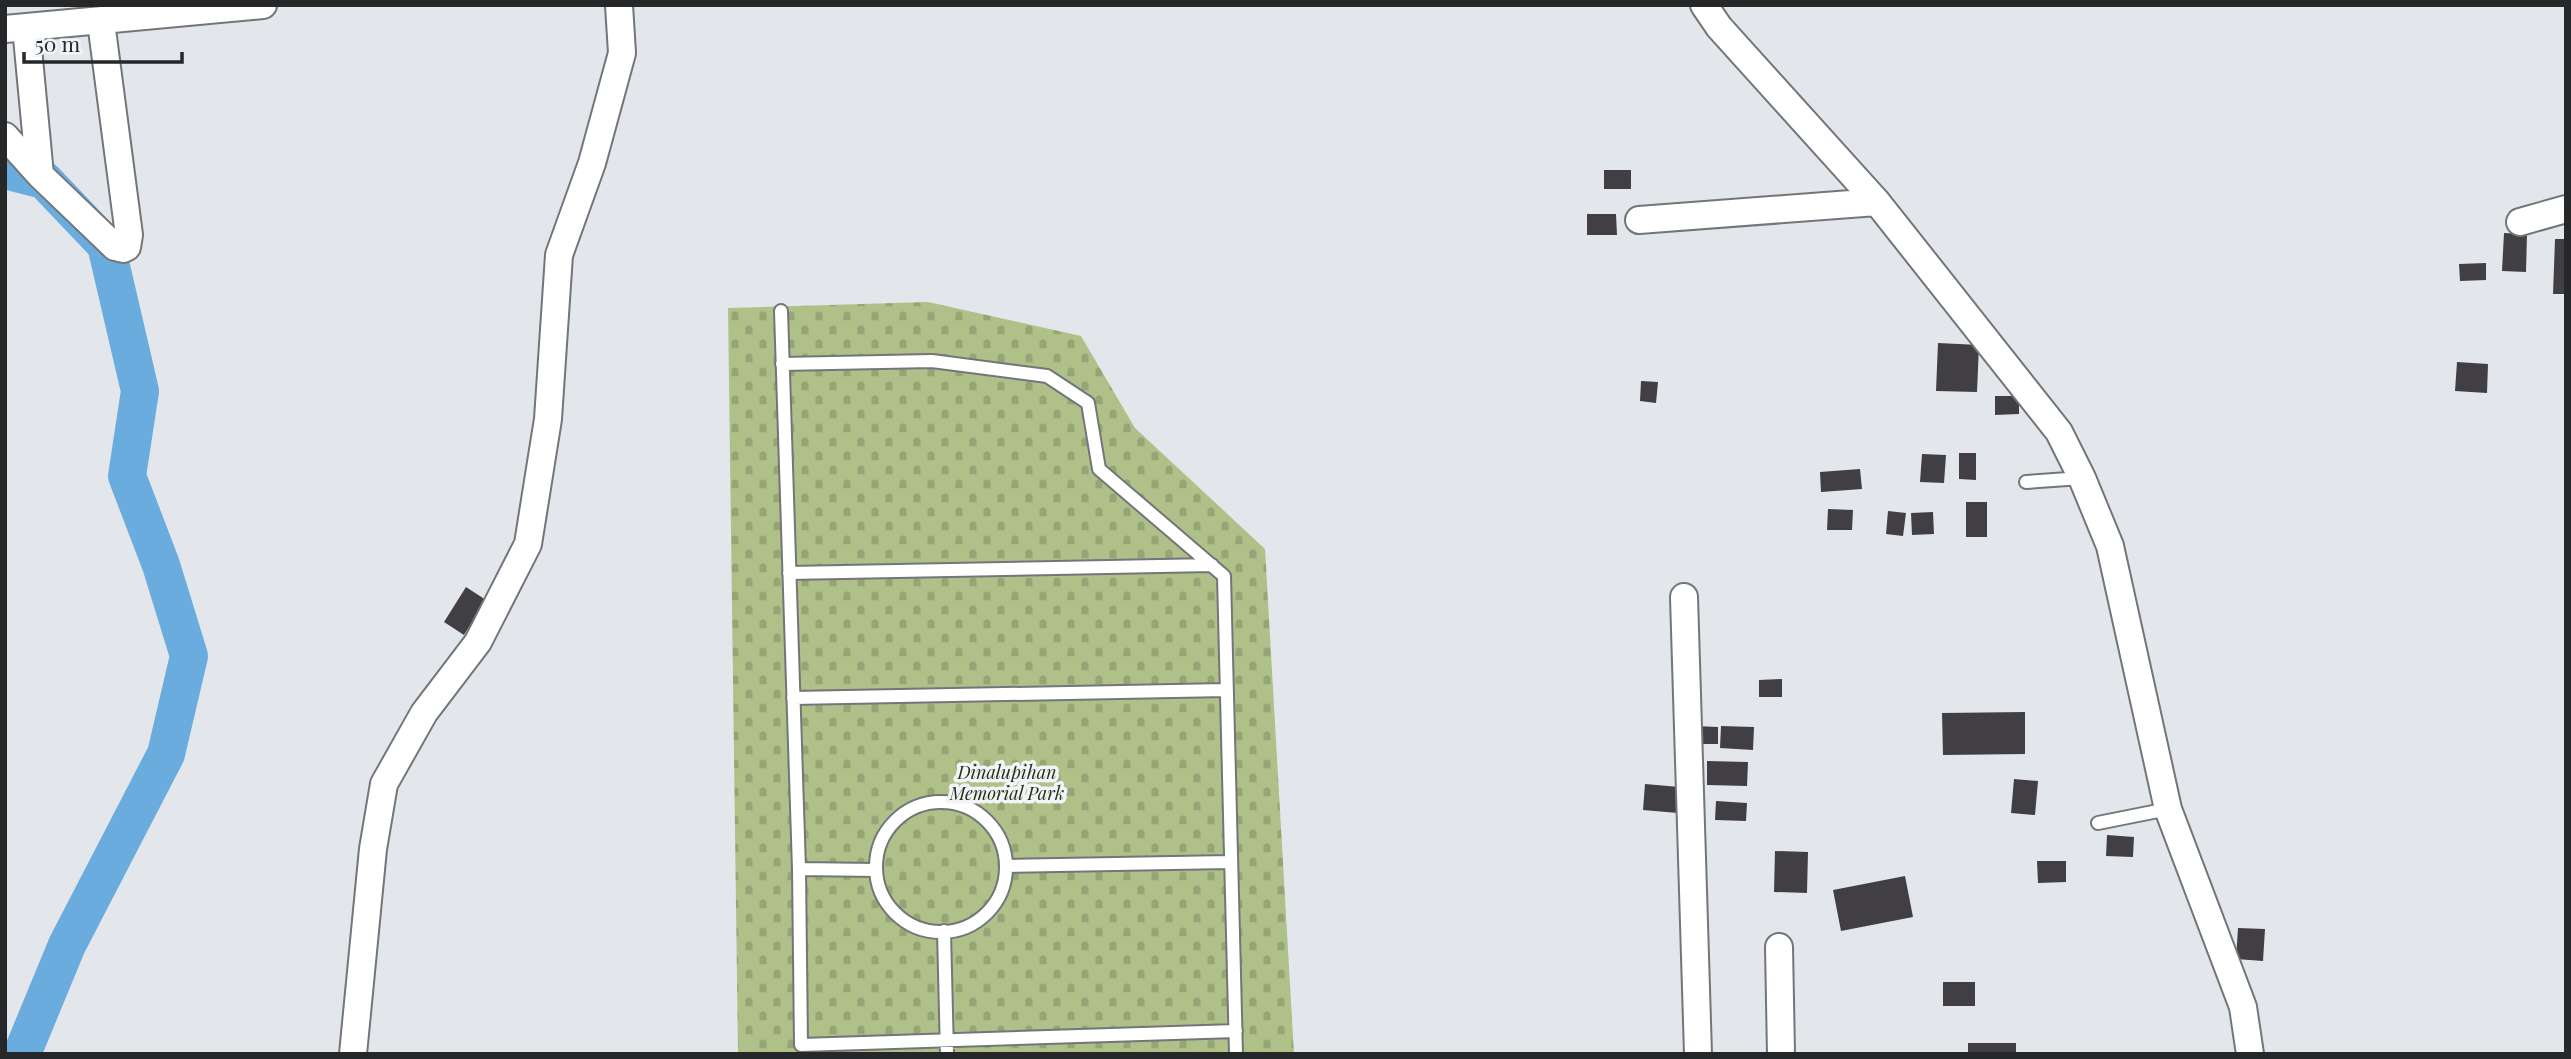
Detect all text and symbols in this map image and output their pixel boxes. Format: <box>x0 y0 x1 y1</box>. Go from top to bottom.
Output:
scale bar <box>24 21 182 65</box>
text: 50 m <box>35 29 81 57</box>
park label: Dinalupihan Memorial Park <box>949 760 1064 805</box>

